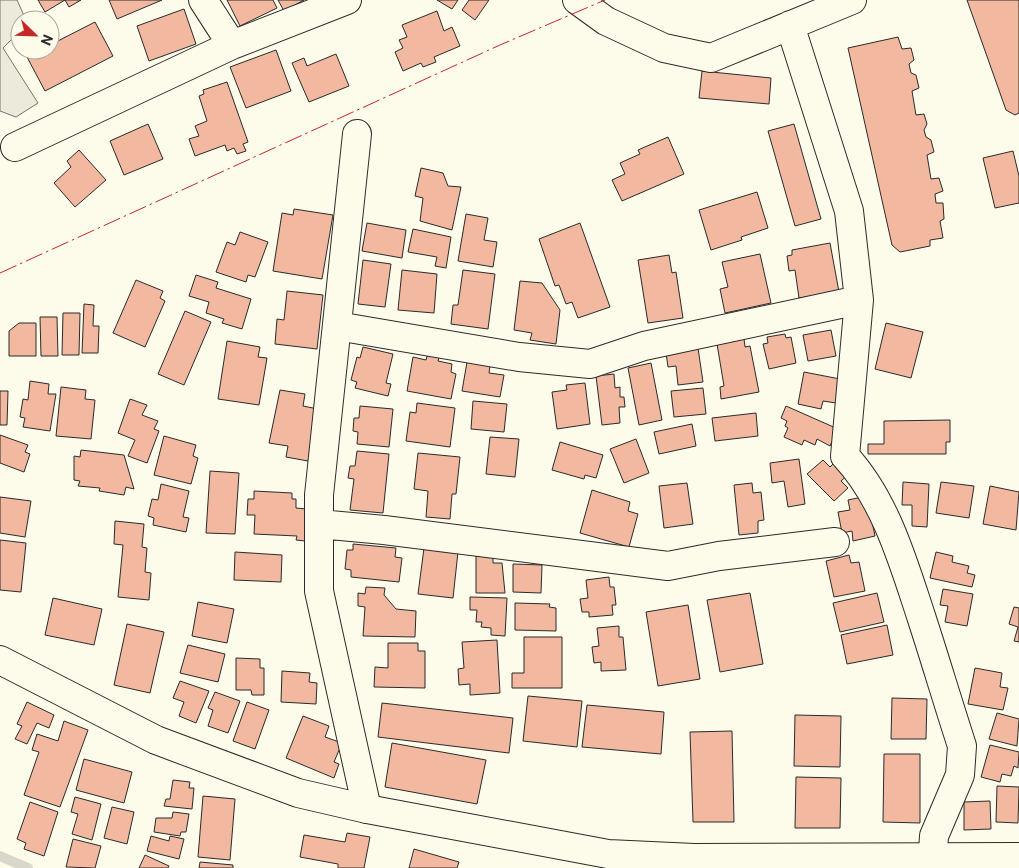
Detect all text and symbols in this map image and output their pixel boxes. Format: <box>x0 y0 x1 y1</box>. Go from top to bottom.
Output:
north arrow <box>10 10 60 60</box>
text: N <box>38 32 56 48</box>

